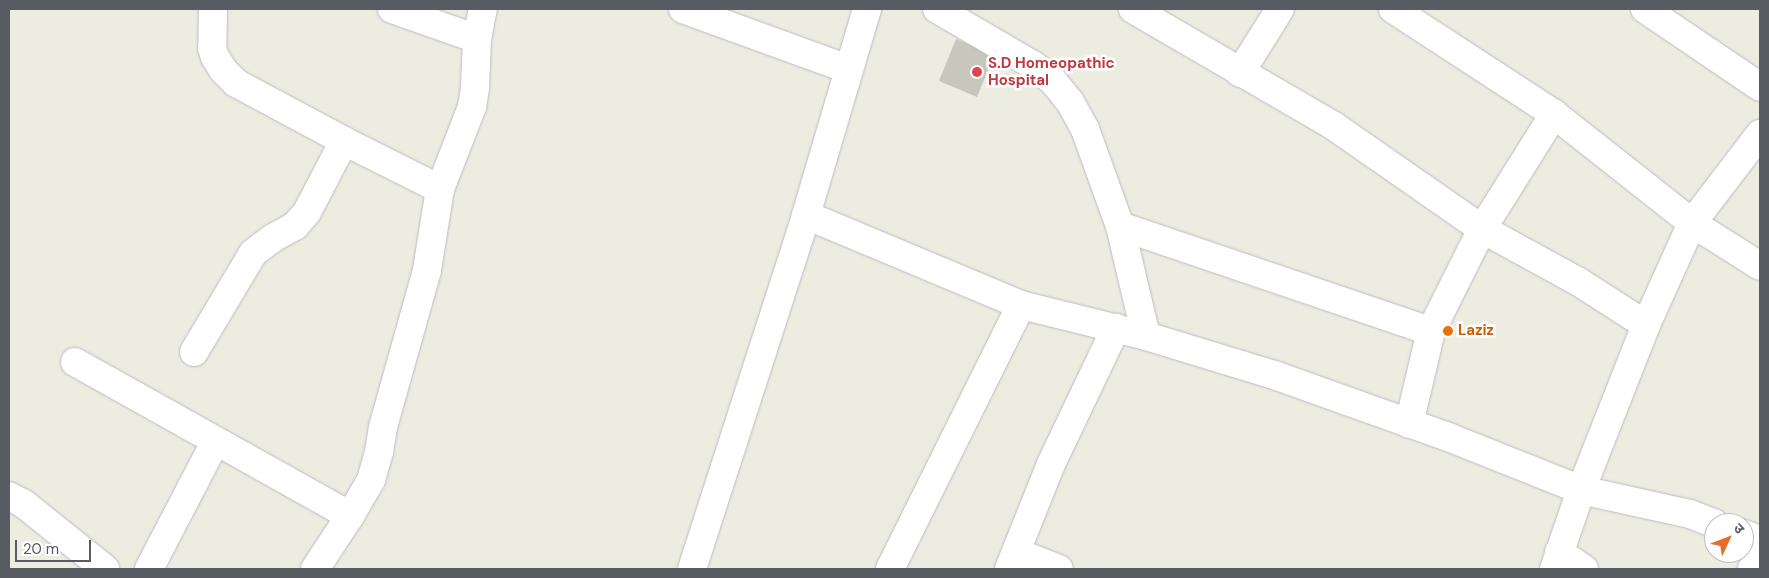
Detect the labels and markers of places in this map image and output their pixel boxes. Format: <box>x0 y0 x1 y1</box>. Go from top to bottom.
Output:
place label: S.D Homeopathic Hospital <box>988 54 1115 89</box>
marker: S.D Homeopathic Hospital <box>970 65 984 79</box>
place label: Laziz <box>1458 322 1494 340</box>
marker: Laziz <box>1442 325 1454 337</box>

